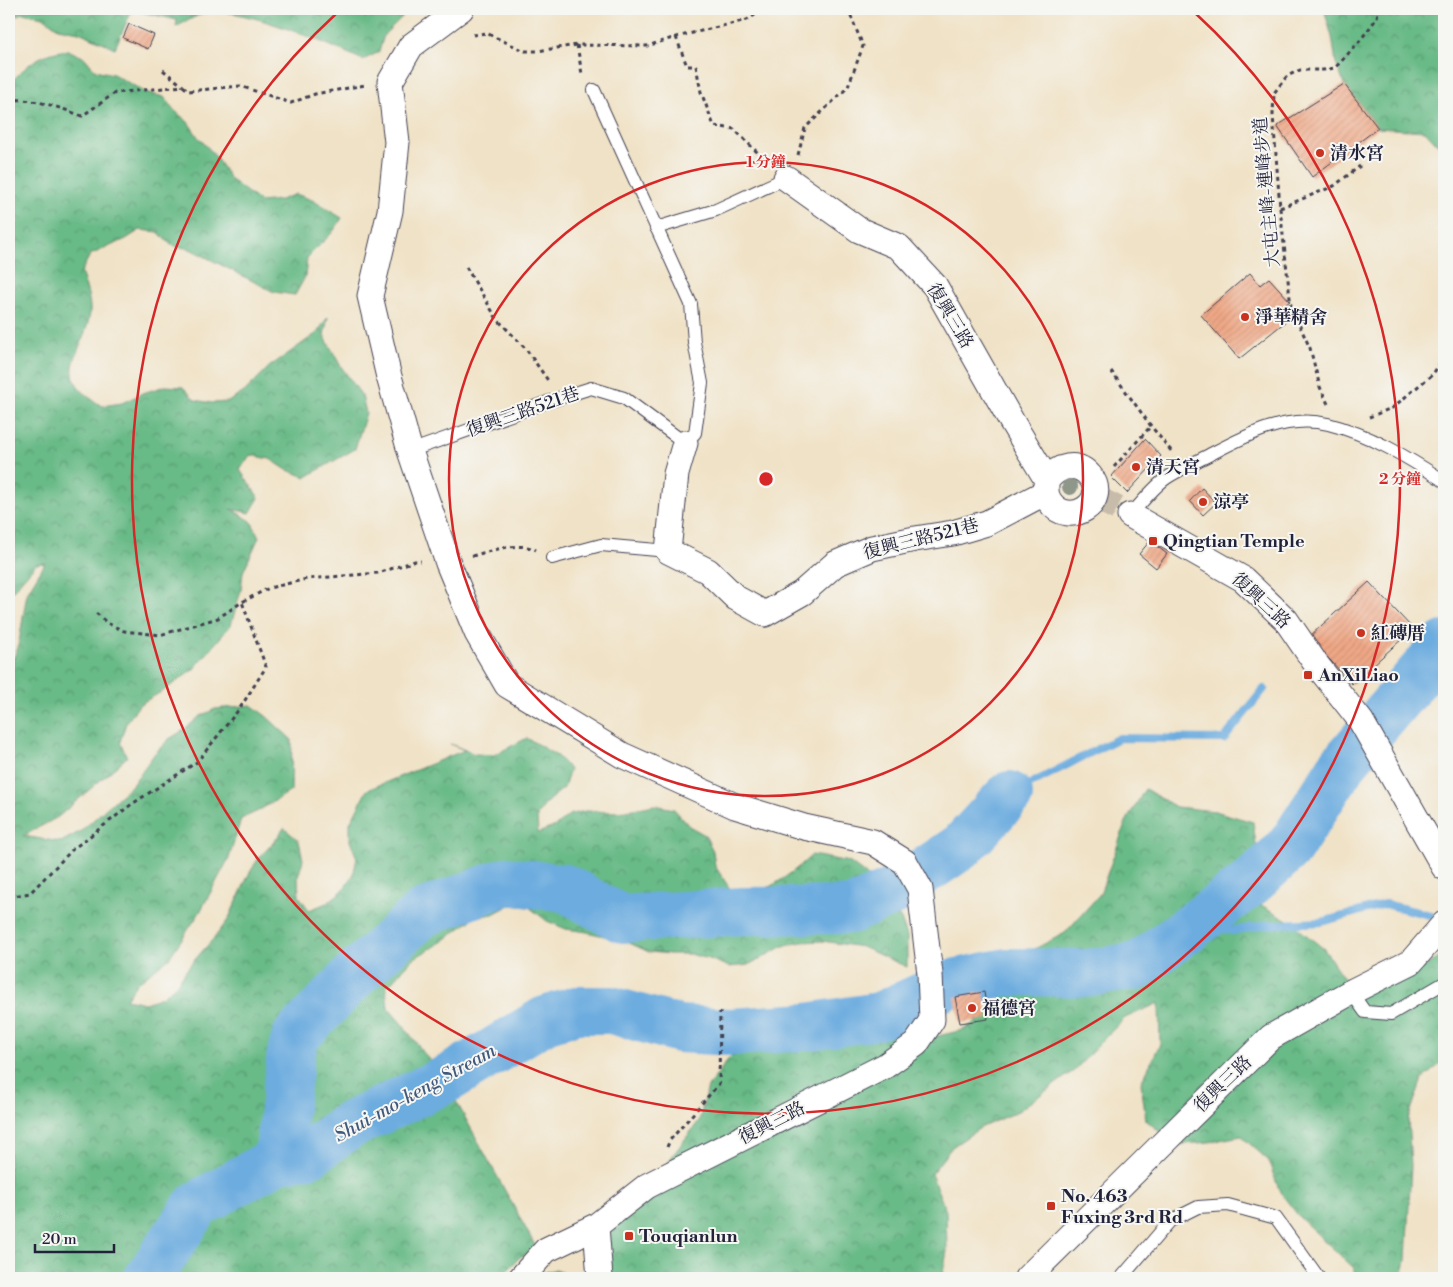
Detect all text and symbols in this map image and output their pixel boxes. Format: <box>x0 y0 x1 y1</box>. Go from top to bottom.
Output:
street label: 大屯主峰-連峰步道 <box>1249 116 1285 268</box>
place label: 清水宮 <box>1330 142 1384 165</box>
marker: 清水宮 <box>1314 147 1326 159</box>
text: 1 分鐘 <box>746 153 786 172</box>
street label: 復興三路 <box>922 279 978 353</box>
place label: 淨華精舍 <box>1255 306 1327 329</box>
marker: 淨華精舍 <box>1239 311 1251 323</box>
street label: 復興三路521巷 <box>463 382 583 442</box>
place label: 清天宮 <box>1146 456 1200 479</box>
marker: 清天宮 <box>1130 461 1142 473</box>
centre of rings <box>757 470 775 488</box>
text: 2 分鐘 <box>1379 470 1421 489</box>
place label: 涼亭 <box>1213 491 1249 514</box>
marker: 涼亭 <box>1197 496 1209 508</box>
street label: 復興三路521巷 <box>861 514 981 564</box>
place label: Qingtian Temple <box>1163 530 1305 553</box>
marker: Qingtian Temple <box>1147 535 1159 547</box>
street label: 復興三路 <box>1227 568 1295 634</box>
place label: 紅磚厝 <box>1371 622 1425 645</box>
marker: 紅磚厝 <box>1355 627 1367 639</box>
place label: AnXiLiao <box>1317 664 1399 687</box>
marker: AnXiLiao <box>1302 669 1314 681</box>
place label: 福德宮 <box>982 997 1036 1020</box>
marker: 福德宮 <box>966 1002 978 1014</box>
water label: Shui-mo-keng Stream <box>330 1038 501 1147</box>
street label: 復興三路 <box>1189 1051 1257 1117</box>
street label: 復興三路 <box>735 1096 809 1150</box>
place label: No. 463 Fuxing 3rd Rd <box>1061 1185 1183 1229</box>
marker: No. 463 Fuxing 3rd Rd <box>1045 1200 1057 1212</box>
scale bar <box>35 1222 114 1254</box>
place label: Touqianlun <box>639 1225 738 1248</box>
text: 20 m <box>42 1230 77 1249</box>
marker: Touqianlun <box>623 1230 635 1242</box>

